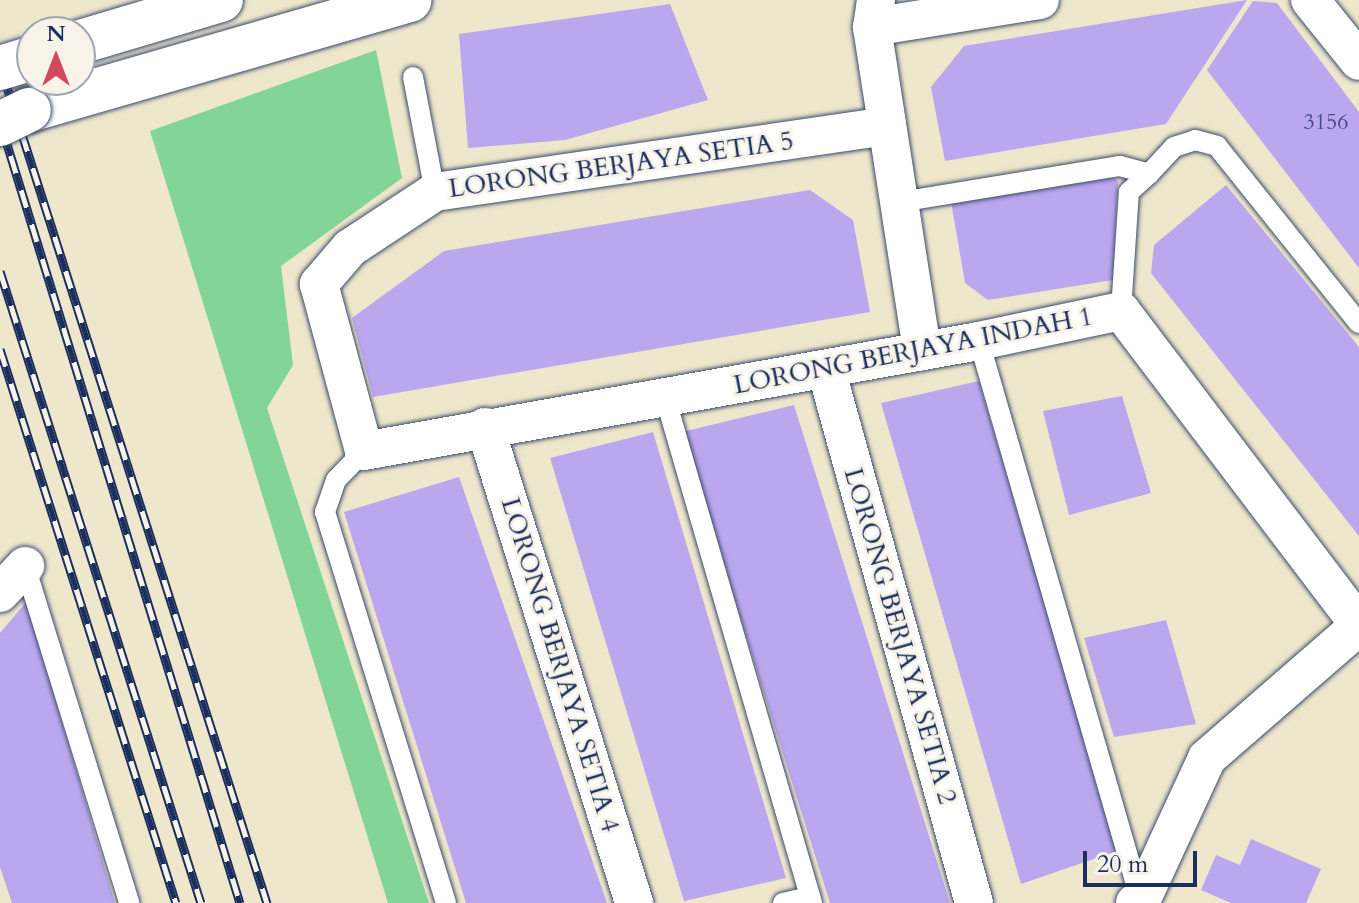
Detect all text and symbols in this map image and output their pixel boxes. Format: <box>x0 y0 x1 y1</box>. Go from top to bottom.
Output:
north arrow <box>16 16 96 96</box>
text: N <box>46 19 66 49</box>
house number: 3156 <box>1303 110 1349 136</box>
street label: LORONG BERJAYA SETIA 5 <box>446 125 796 205</box>
street label: LORONG BERJAYA INDAH 1 <box>731 301 1095 401</box>
street label: LORONG BERJAYA SETIA 2 <box>837 464 963 808</box>
street label: LORONG BERJAYA SETIA 4 <box>494 494 626 836</box>
scale bar <box>1087 835 1201 885</box>
text: 20 m <box>1097 848 1148 881</box>

